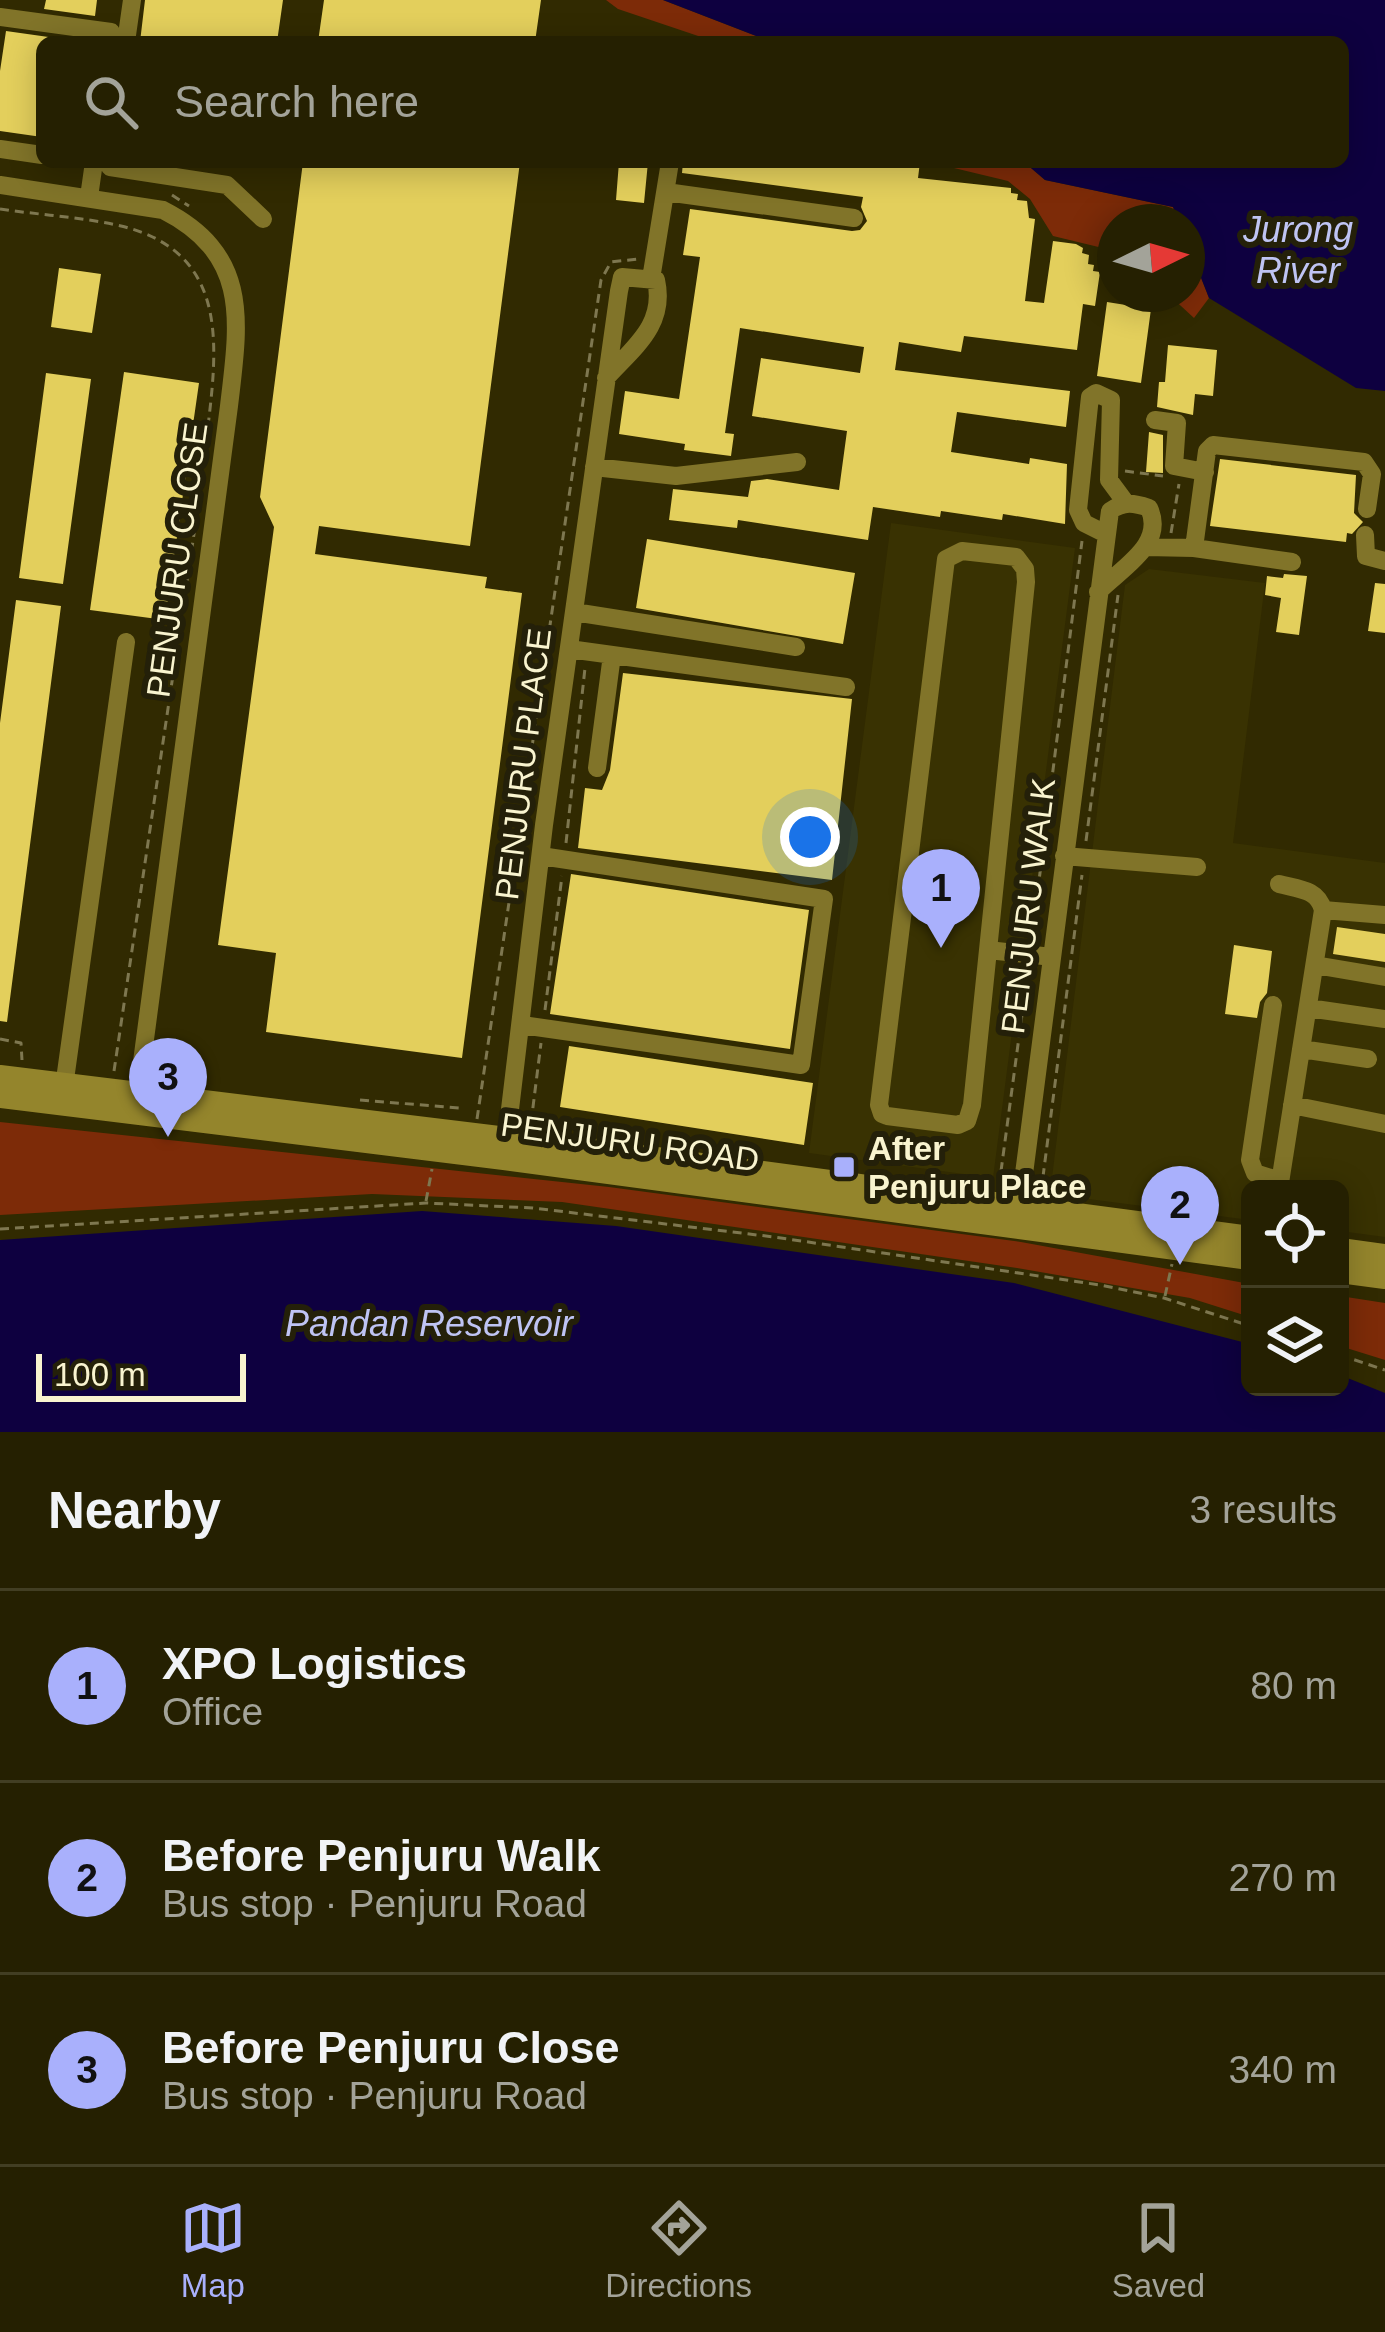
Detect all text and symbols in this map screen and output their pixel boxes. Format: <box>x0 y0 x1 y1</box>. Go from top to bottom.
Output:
search box <box>36 36 1349 168</box>
icon: search <box>78 69 144 135</box>
text: Search here <box>174 76 419 127</box>
north arrow <box>1097 204 1205 312</box>
water label: Jurong River <box>1242 209 1353 291</box>
street label: PENJURU CLOSE <box>139 420 215 700</box>
street label: PENJURU PLACE <box>488 626 558 902</box>
street label: PENJURU WALK <box>994 776 1062 1036</box>
your location <box>780 807 840 867</box>
pin: 1 <box>902 849 980 948</box>
pin: 3 <box>129 1038 207 1137</box>
street label: PENJURU ROAD <box>499 1106 761 1178</box>
place label: After Penjuru Place <box>868 1130 1086 1205</box>
marker: After Penjuru Place <box>831 1154 857 1180</box>
pin: 2 <box>1141 1166 1219 1265</box>
map controls <box>1241 1180 1349 1396</box>
button: locate <box>1241 1180 1349 1288</box>
button: layers <box>1241 1288 1349 1396</box>
water label: Pandan Reservoir <box>285 1303 575 1344</box>
scale bar <box>36 1348 246 1401</box>
text: 100 m <box>54 1356 146 1393</box>
text: Nearby <box>48 1482 221 1539</box>
text: 3 results <box>1190 1488 1337 1531</box>
text: XPO Logistics <box>162 1638 467 1689</box>
text: 1 <box>76 1664 98 1707</box>
text: 80 m <box>1250 1664 1337 1707</box>
text: Office <box>162 1690 263 1733</box>
text: Before Penjuru Walk <box>162 1830 600 1881</box>
text: 2 <box>76 1856 98 1899</box>
text: 270 m <box>1229 1856 1337 1899</box>
text: Bus stop · Penjuru Road <box>162 1882 587 1925</box>
text: Before Penjuru Close <box>162 2022 620 2073</box>
text: 3 <box>76 2048 98 2091</box>
text: 340 m <box>1229 2048 1337 2091</box>
text: Bus stop · Penjuru Road <box>162 2074 587 2117</box>
tab: Map <box>180 2195 246 2305</box>
tab: Directions <box>605 2195 752 2305</box>
tab: Saved <box>1112 2195 1205 2305</box>

